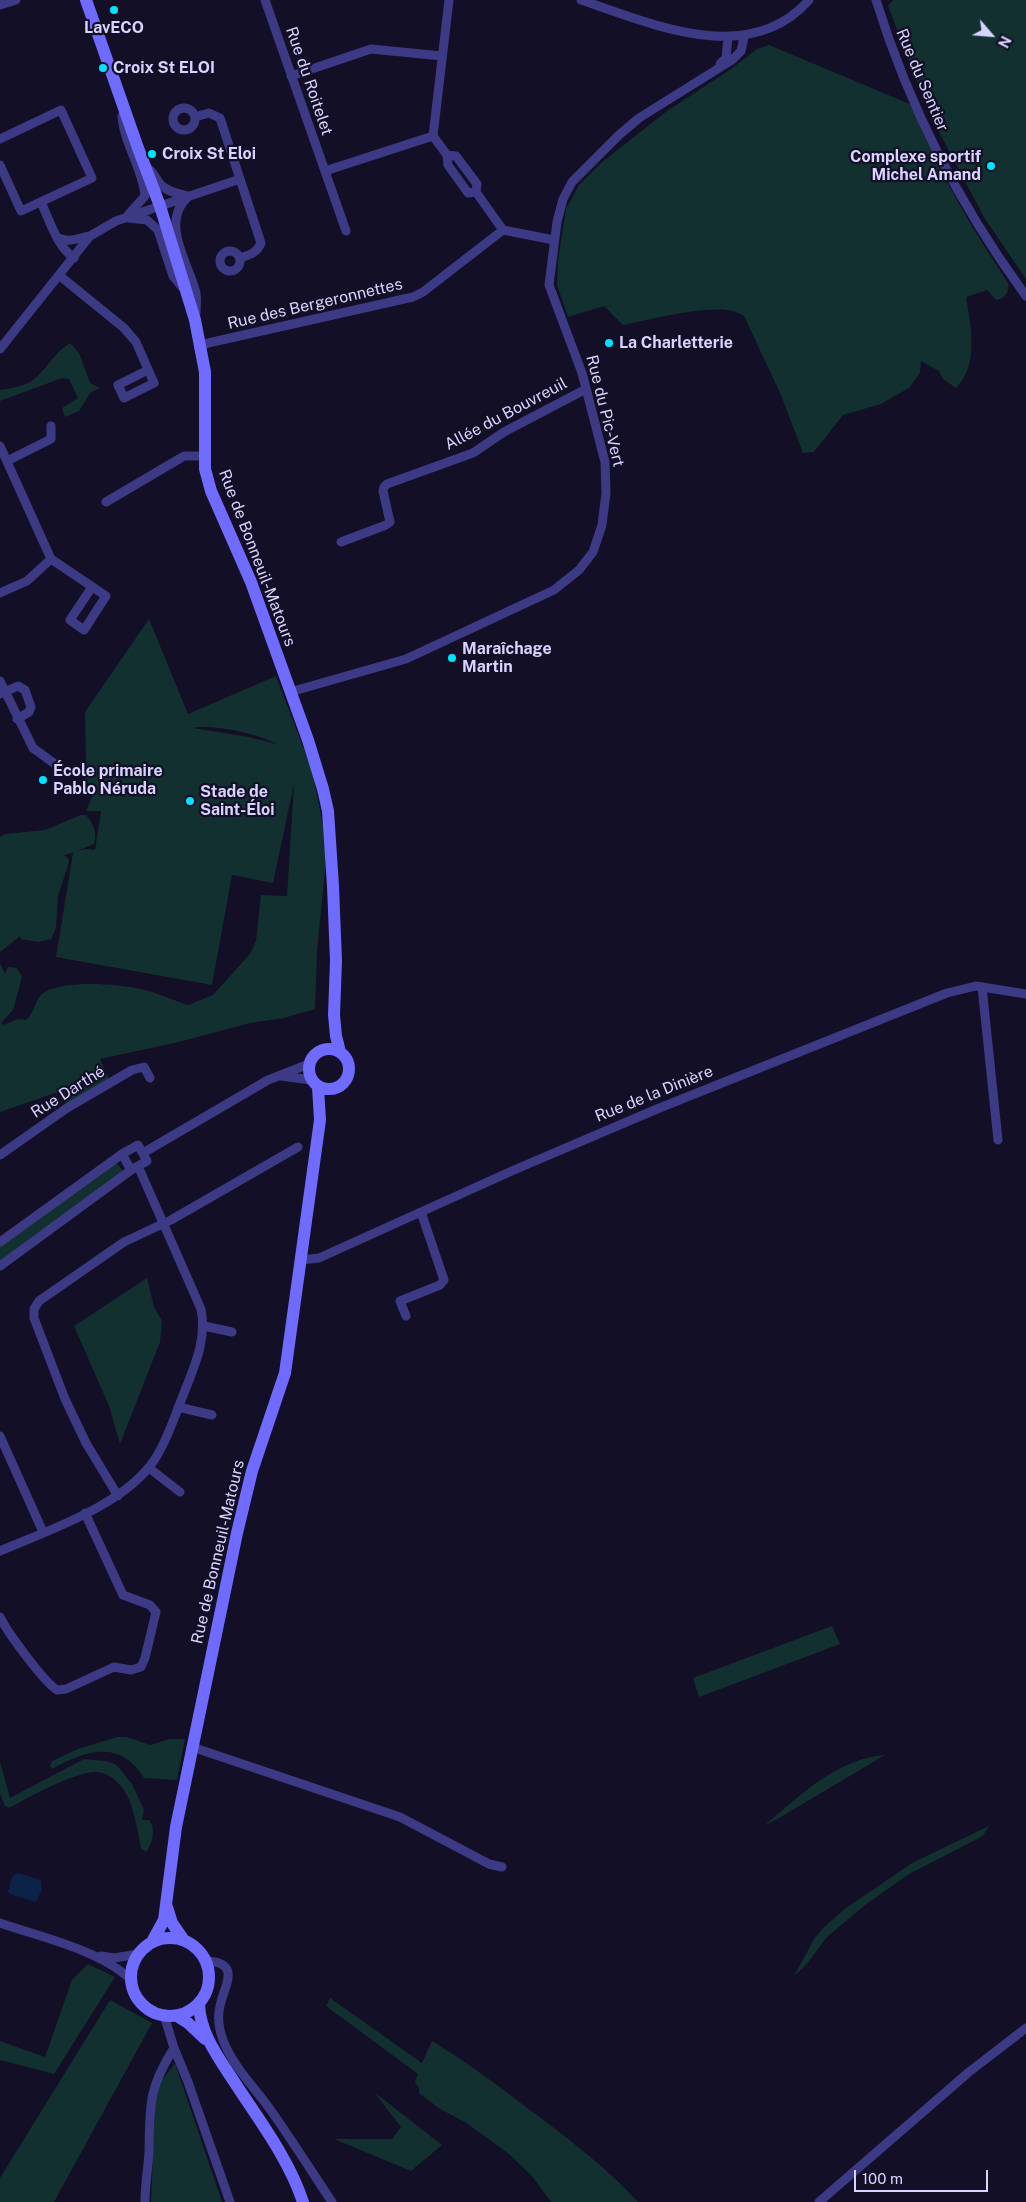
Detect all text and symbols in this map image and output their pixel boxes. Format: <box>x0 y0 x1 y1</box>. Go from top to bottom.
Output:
marker: LavECO <box>108 4 120 16</box>
north arrow <box>966 10 1016 60</box>
place label: LavECO <box>84 18 144 38</box>
street label: Rue du Roitelet <box>281 24 337 138</box>
street label: Rue du Sentier <box>892 26 952 134</box>
text: N <box>995 33 1014 50</box>
place label: Croix St ELOI <box>113 58 215 78</box>
marker: Croix St ELOI <box>97 62 109 74</box>
place label: Croix St Eloi <box>162 144 256 164</box>
place label: Complexe sportif Michel Amand <box>850 147 981 185</box>
marker: Croix St Eloi <box>146 148 158 160</box>
marker: Complexe sportif Michel Amand <box>985 160 997 172</box>
street label: Rue des Bergeronnettes <box>226 275 404 333</box>
place label: La Charletterie <box>619 333 733 353</box>
marker: La Charletterie <box>603 337 615 349</box>
street label: Rue du Pic-Vert <box>582 353 628 469</box>
street label: Allée du Bouvreuil <box>442 374 570 454</box>
street label: Rue de Bonneuil-Matours <box>214 467 300 649</box>
place label: Maraîchage Martin <box>462 639 552 677</box>
marker: Maraîchage Martin <box>446 652 458 664</box>
place label: École primaire Pablo Néruda <box>53 761 163 799</box>
marker: École primaire Pablo Néruda <box>37 774 49 786</box>
place label: Stade de Saint-Éloi <box>200 782 274 820</box>
marker: Stade de Saint-Éloi <box>184 795 196 807</box>
street label: Rue Darthé <box>28 1062 108 1122</box>
street label: Rue de la Dinière <box>592 1062 716 1126</box>
street label: Rue de Bonneuil-Matours <box>187 1458 249 1646</box>
scale bar <box>856 2160 990 2192</box>
text: 100 m <box>862 2170 903 2187</box>

